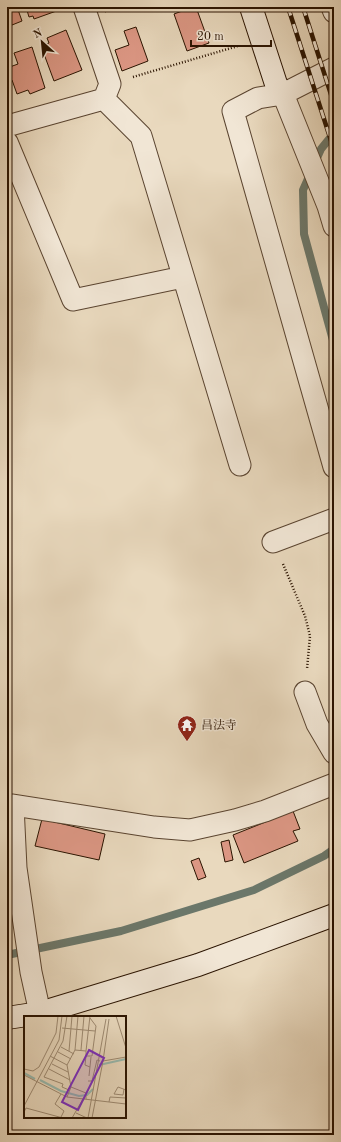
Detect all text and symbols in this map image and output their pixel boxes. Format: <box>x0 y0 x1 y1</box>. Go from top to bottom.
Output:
north arrow <box>22 22 62 62</box>
scale bar <box>191 22 271 48</box>
text: N <box>32 27 45 41</box>
text: 20 m <box>197 31 224 43</box>
temple icon: 昌法寺 <box>176 714 198 742</box>
place label: 昌法寺 <box>201 718 237 732</box>
inset map <box>24 1016 126 1118</box>

